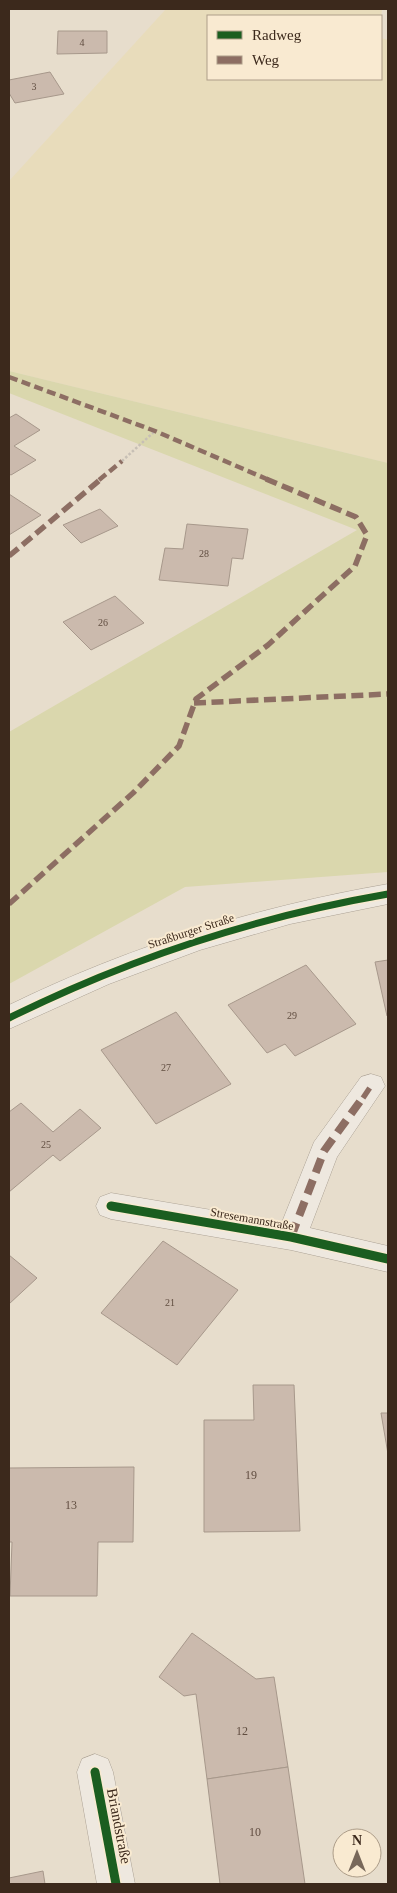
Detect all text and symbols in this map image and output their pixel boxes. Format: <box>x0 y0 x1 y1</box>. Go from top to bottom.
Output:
legend <box>207 15 382 80</box>
text: Radweg <box>252 27 302 43</box>
house number: 4 <box>80 37 85 48</box>
text: Weg <box>252 52 280 68</box>
house number: 3 <box>32 81 37 92</box>
house number: 28 <box>199 548 209 559</box>
house number: 26 <box>98 617 108 628</box>
street label: Straßburger Straße <box>146 910 236 952</box>
house number: 29 <box>287 1010 297 1021</box>
house number: 27 <box>161 1062 171 1073</box>
house number: 25 <box>41 1139 51 1150</box>
street label: Stresemannstraße <box>209 1205 295 1233</box>
house number: 21 <box>165 1297 175 1308</box>
house number: 19 <box>245 1468 257 1482</box>
house number: 13 <box>65 1498 77 1512</box>
house number: 12 <box>236 1724 248 1738</box>
street label: Briandstraße <box>104 1787 134 1865</box>
house number: 10 <box>249 1825 261 1839</box>
north arrow <box>332 1828 382 1878</box>
text: N <box>352 1833 362 1848</box>

